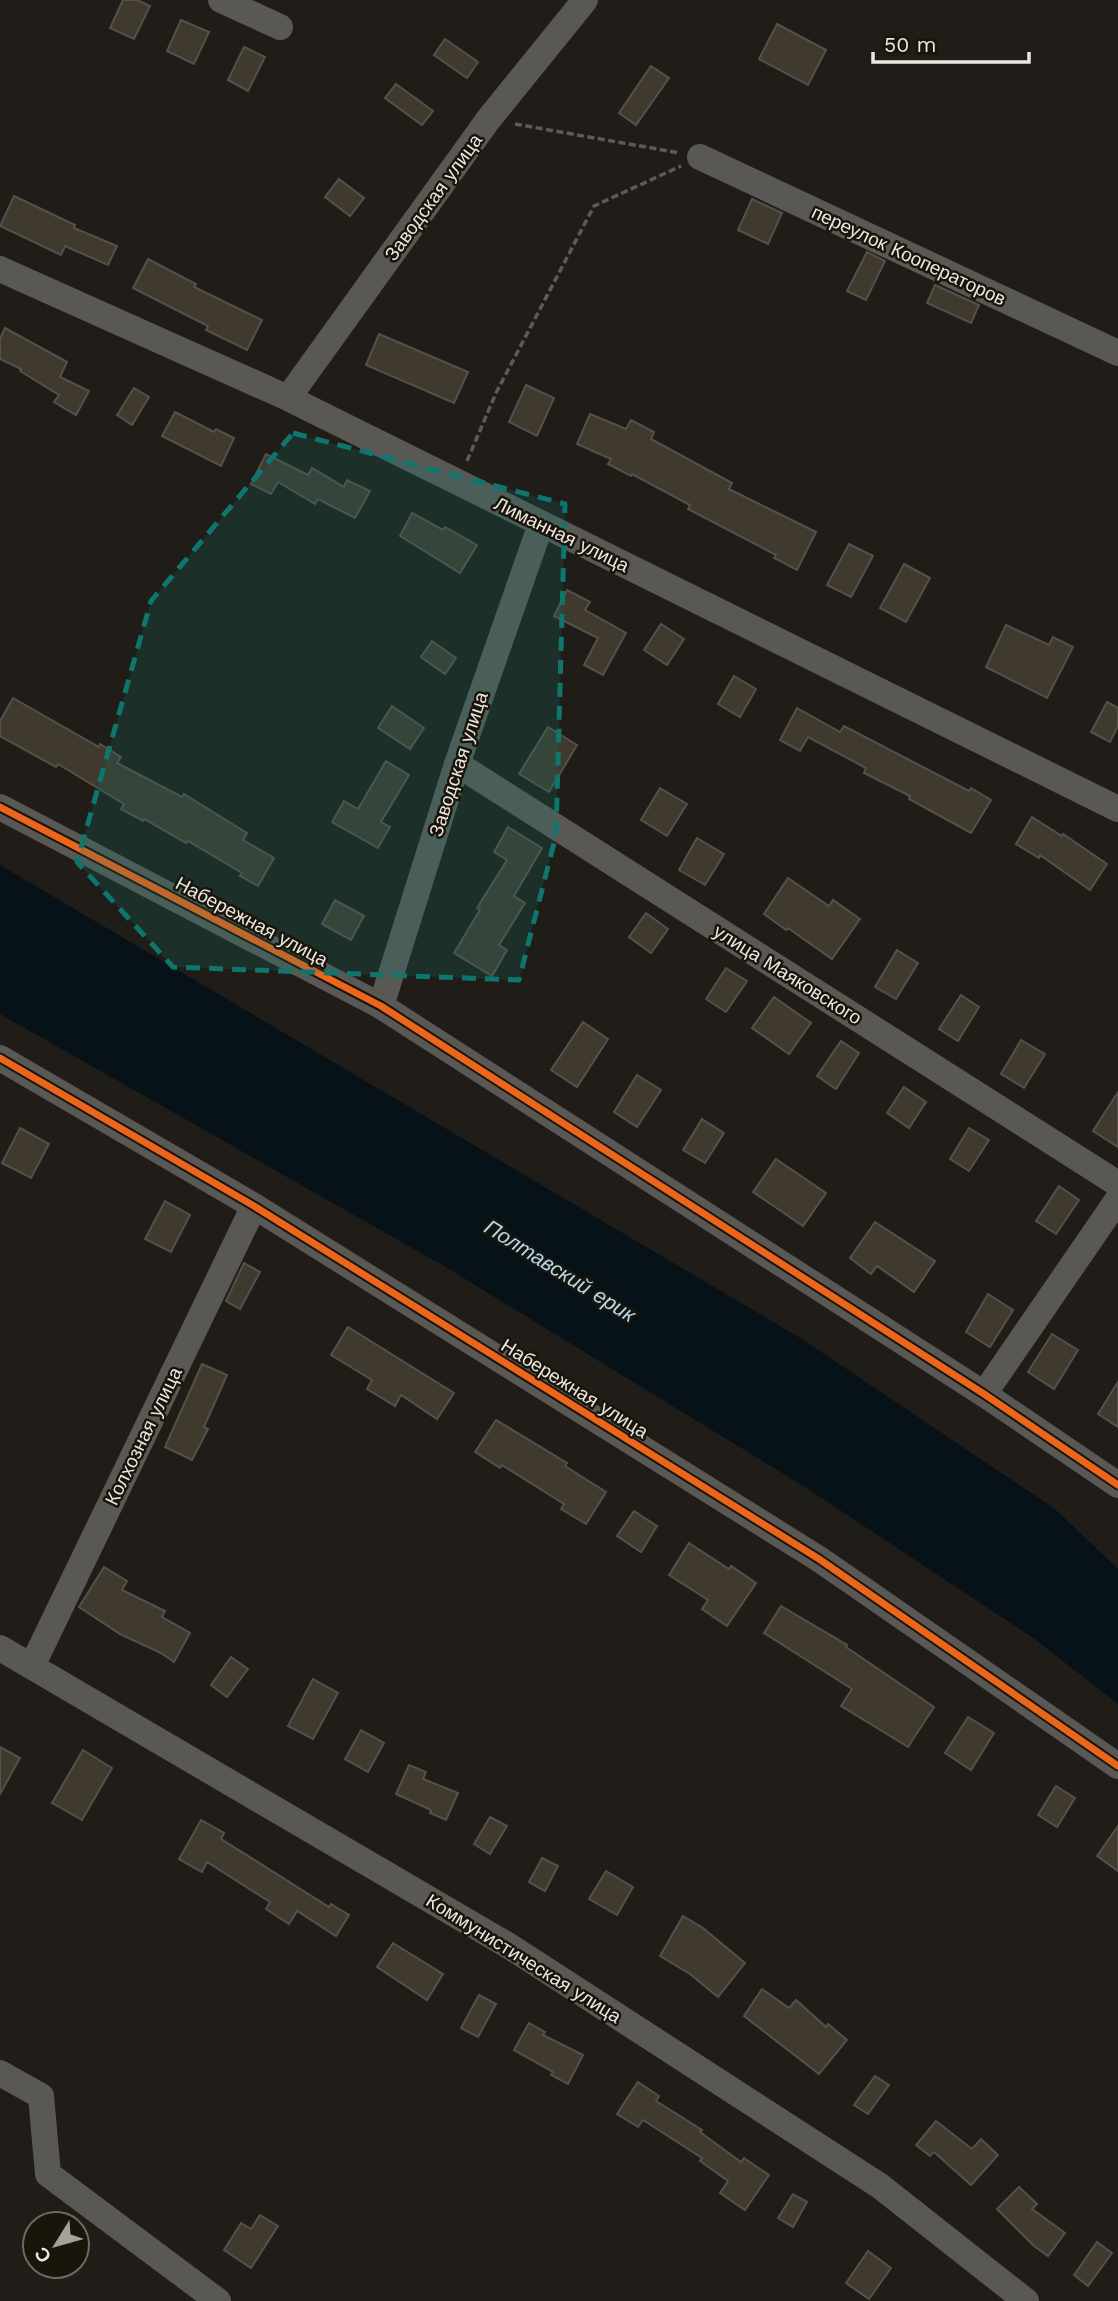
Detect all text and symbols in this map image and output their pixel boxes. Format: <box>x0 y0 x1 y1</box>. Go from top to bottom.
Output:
scale bar <box>873 21 1029 65</box>
text: 50 m <box>884 32 936 57</box>
street label: Заводская улица <box>380 129 487 265</box>
street label: переулок Кооператоров <box>808 200 1010 311</box>
street label: Лиманная улица <box>491 492 633 577</box>
street label: Заводская улица <box>424 688 493 839</box>
street label: Набережная улица <box>172 872 332 972</box>
street label: улица Маяковского <box>709 920 866 1029</box>
water label: Полтавский ерик <box>480 1214 641 1328</box>
street label: Набережная улица <box>497 1334 653 1443</box>
street label: Колхозная улица <box>100 1363 187 1509</box>
street label: Коммунистическая улица <box>422 1889 626 2028</box>
north arrow <box>21 2210 91 2280</box>
text: С <box>29 2242 56 2267</box>

